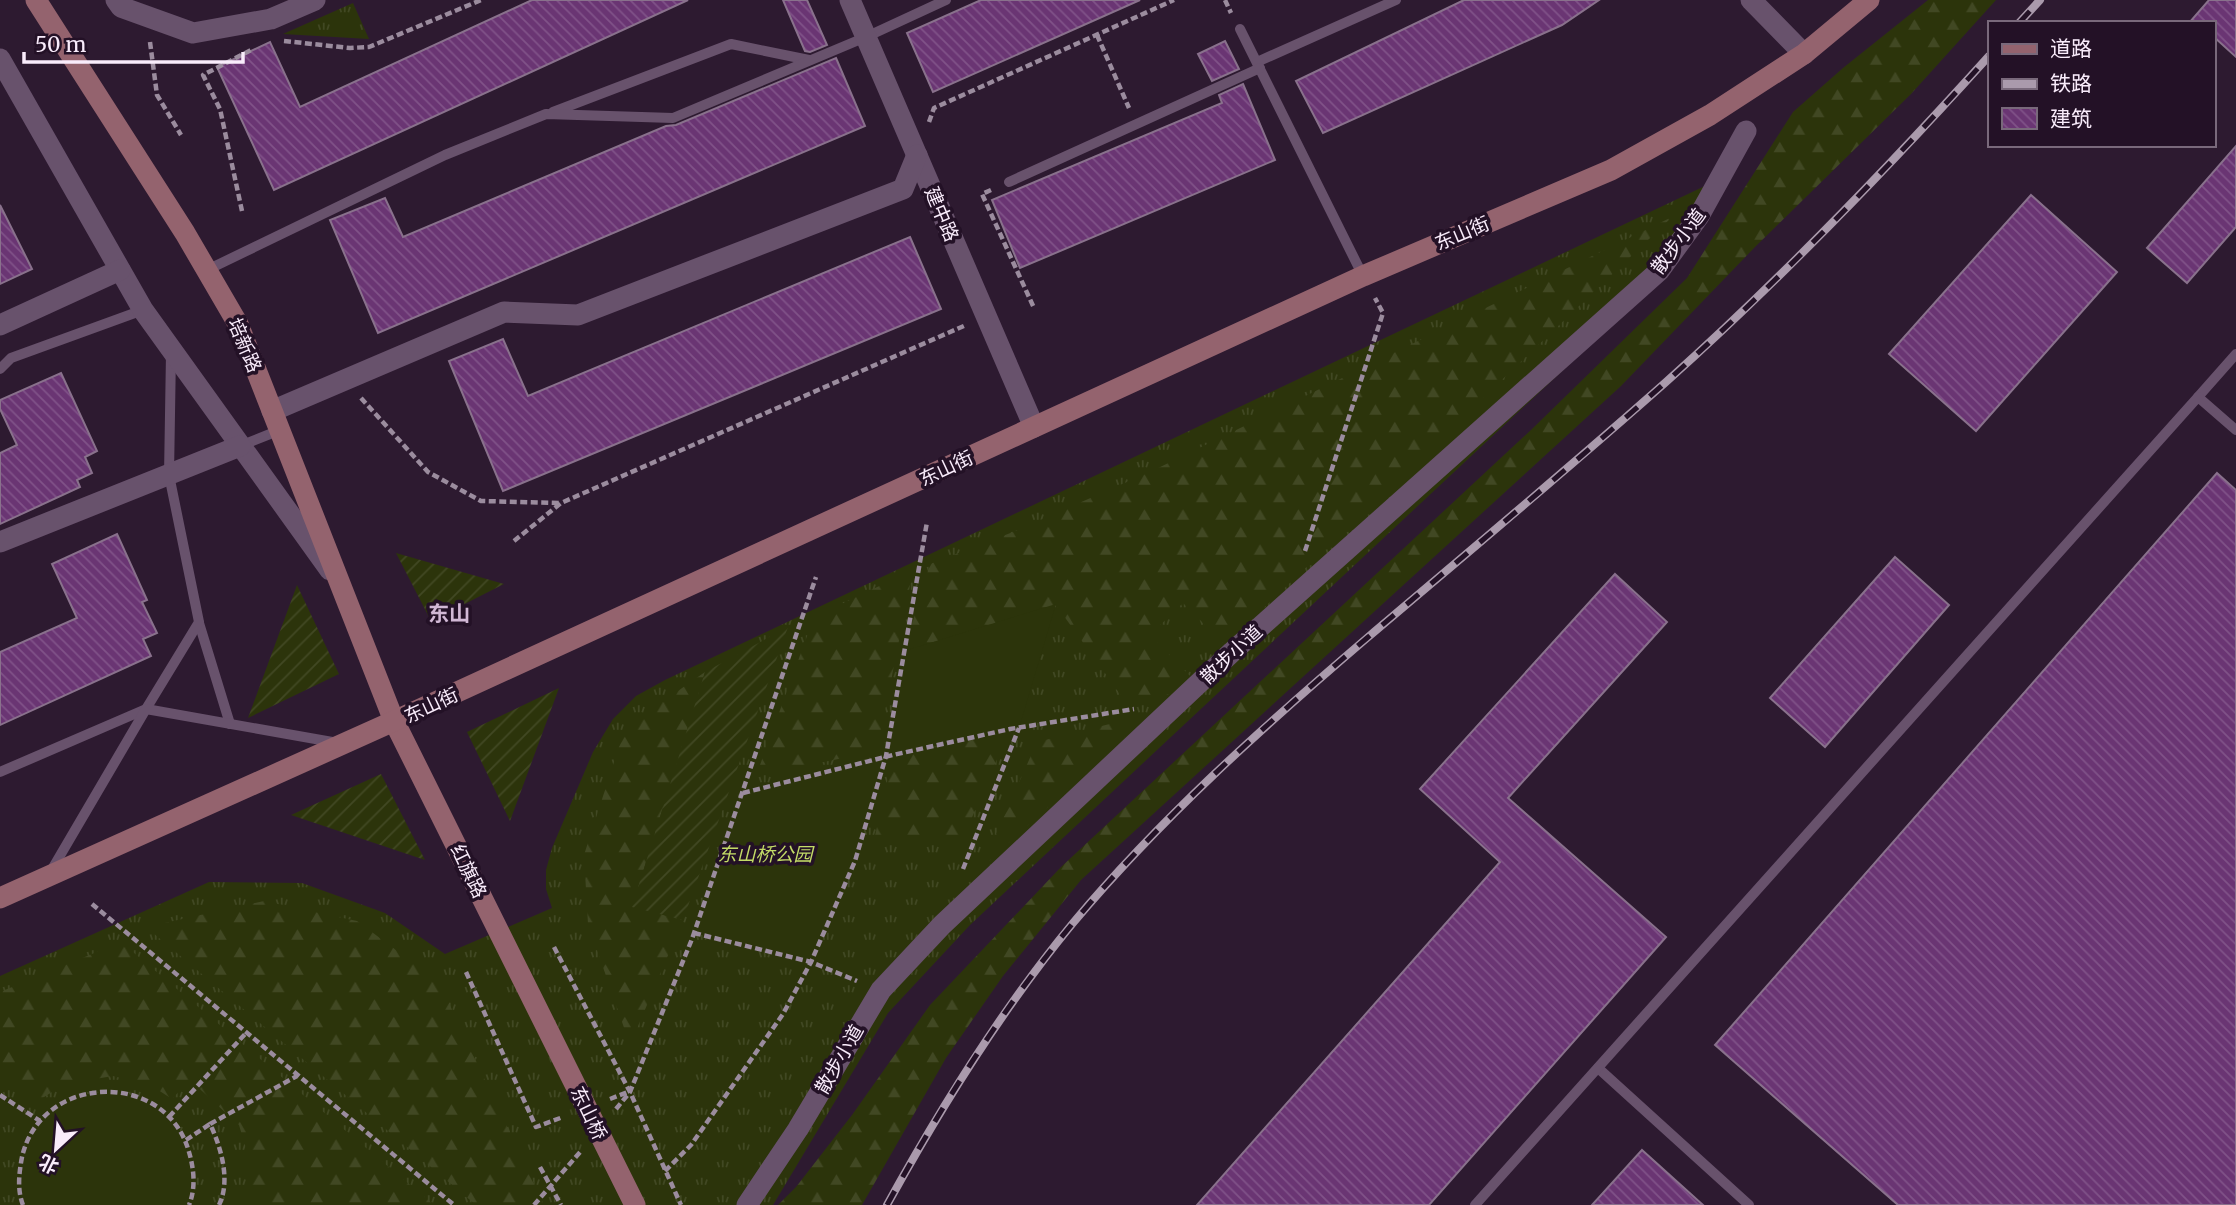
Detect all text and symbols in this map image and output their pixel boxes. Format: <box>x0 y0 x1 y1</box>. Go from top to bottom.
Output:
scale bar <box>24 21 243 65</box>
legend <box>1988 21 2215 147</box>
text: 50 m <box>35 31 86 58</box>
text: 道路 <box>2050 35 2092 62</box>
text: 铁路 <box>2050 70 2092 97</box>
text: 建筑 <box>2050 105 2092 132</box>
street label: 建中路 <box>920 183 964 245</box>
street label: 散步小道 <box>1646 203 1710 279</box>
street label: 东山街 <box>1431 211 1493 255</box>
street label: 培新路 <box>223 314 267 376</box>
street label: 东山街 <box>915 445 977 491</box>
district label: 东山 <box>428 600 470 627</box>
street label: 散步小道 <box>1195 619 1267 689</box>
street label: 东山街 <box>400 682 462 728</box>
street label: 红旗路 <box>446 840 492 902</box>
park label: 东山桥公园 <box>717 842 815 866</box>
street label: 散步小道 <box>810 1020 868 1098</box>
street label: 东山桥 <box>566 1082 612 1144</box>
north arrow <box>21 1114 91 1184</box>
text: 北 <box>35 1149 62 1179</box>

